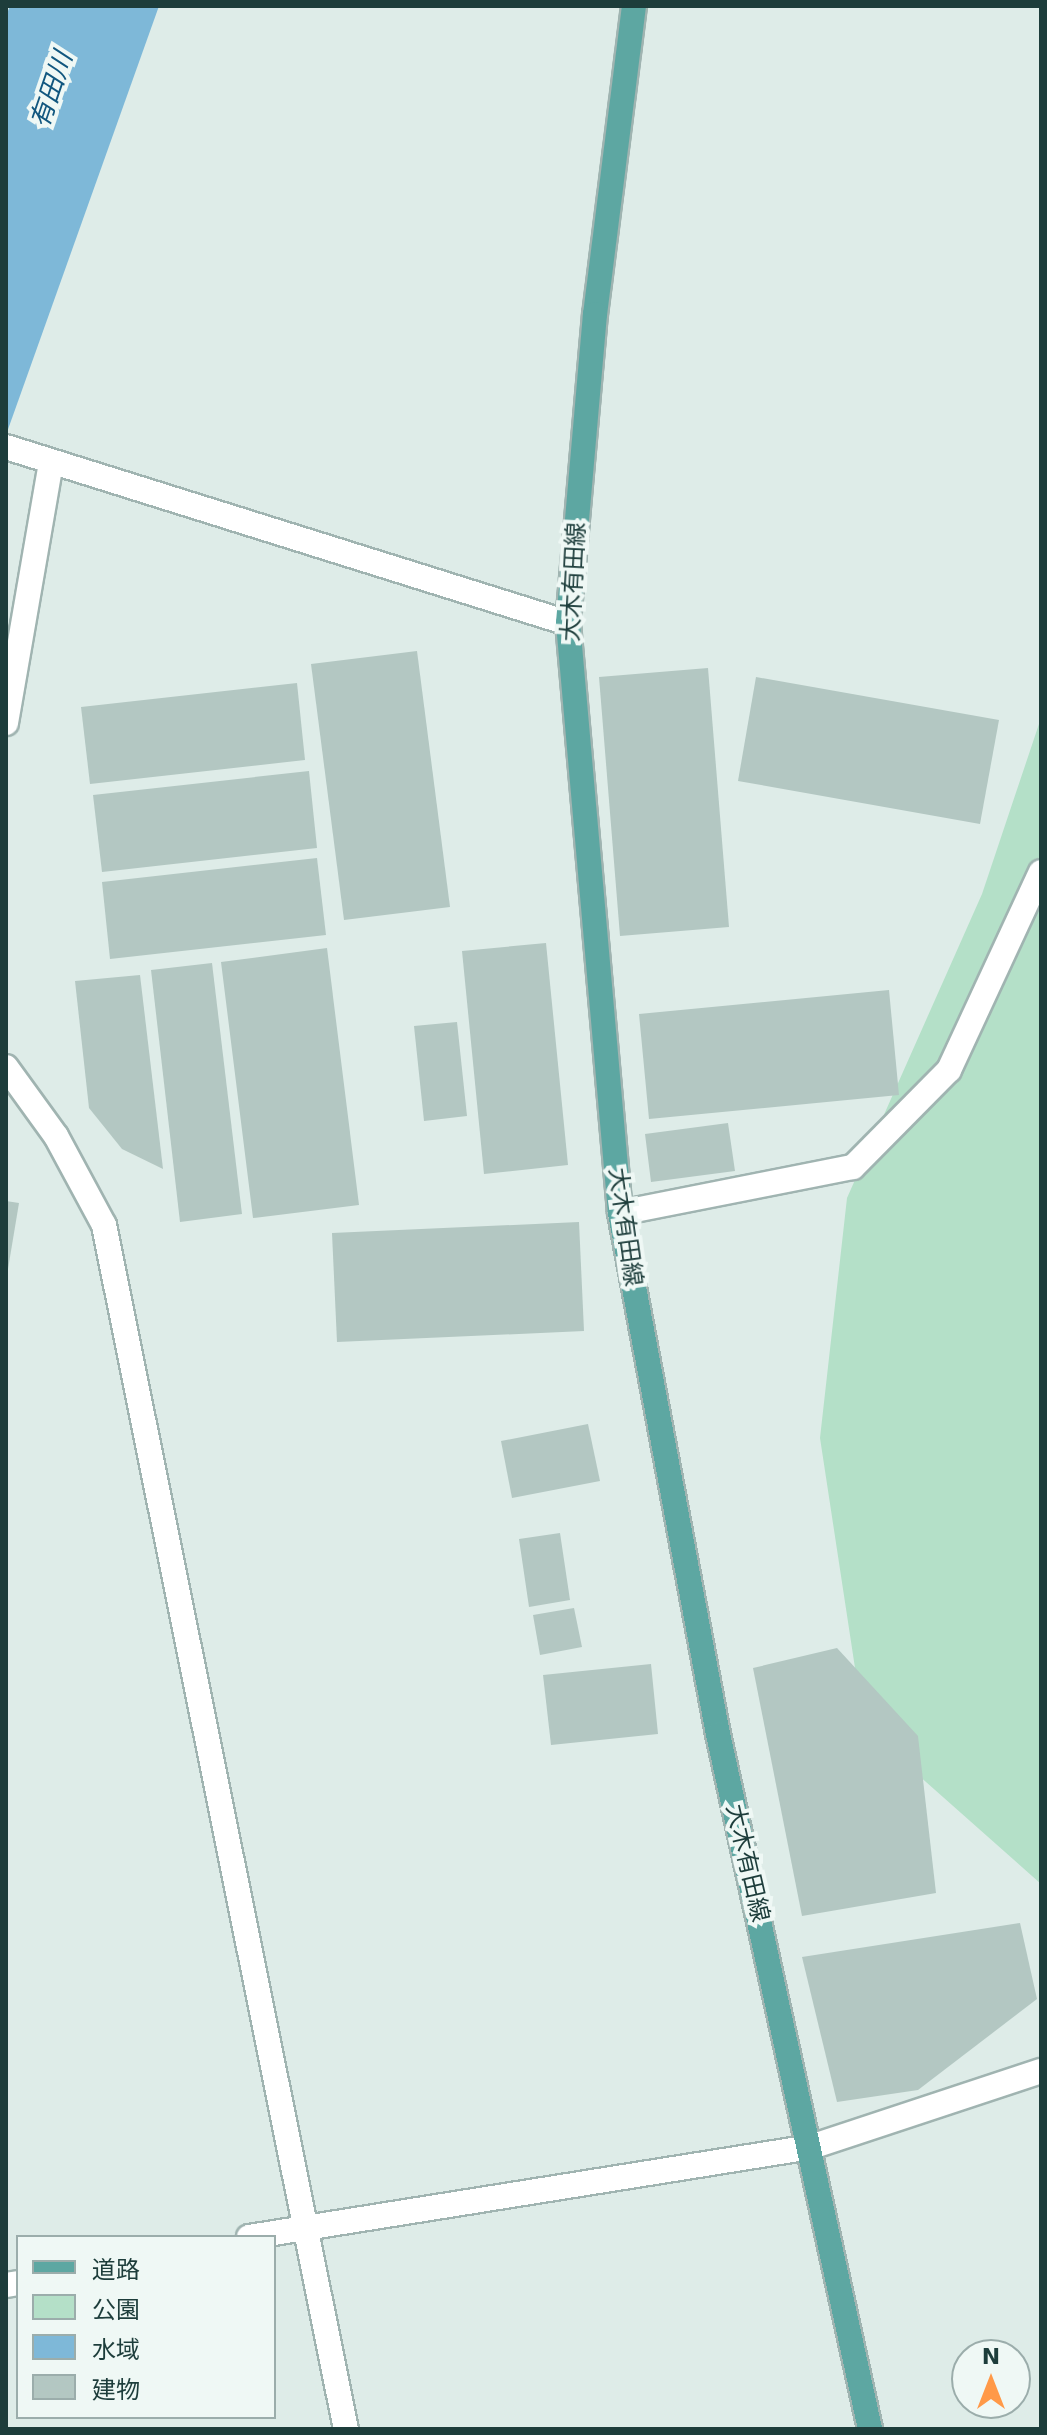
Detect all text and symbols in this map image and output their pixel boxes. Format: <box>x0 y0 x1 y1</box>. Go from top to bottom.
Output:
water label: 有田川 <box>25 48 79 132</box>
street label: 大木有田線 <box>556 521 592 643</box>
street label: 大木有田線 <box>602 1166 648 1288</box>
street label: 大木有田線 <box>719 1801 775 1925</box>
legend <box>16 2235 276 2419</box>
text: 道路 <box>92 2256 140 2284</box>
text: 公園 <box>92 2296 140 2324</box>
text: 水域 <box>92 2336 140 2364</box>
north arrow <box>951 2339 1031 2419</box>
text: N <box>982 2344 1000 2369</box>
text: 建物 <box>92 2376 140 2404</box>

